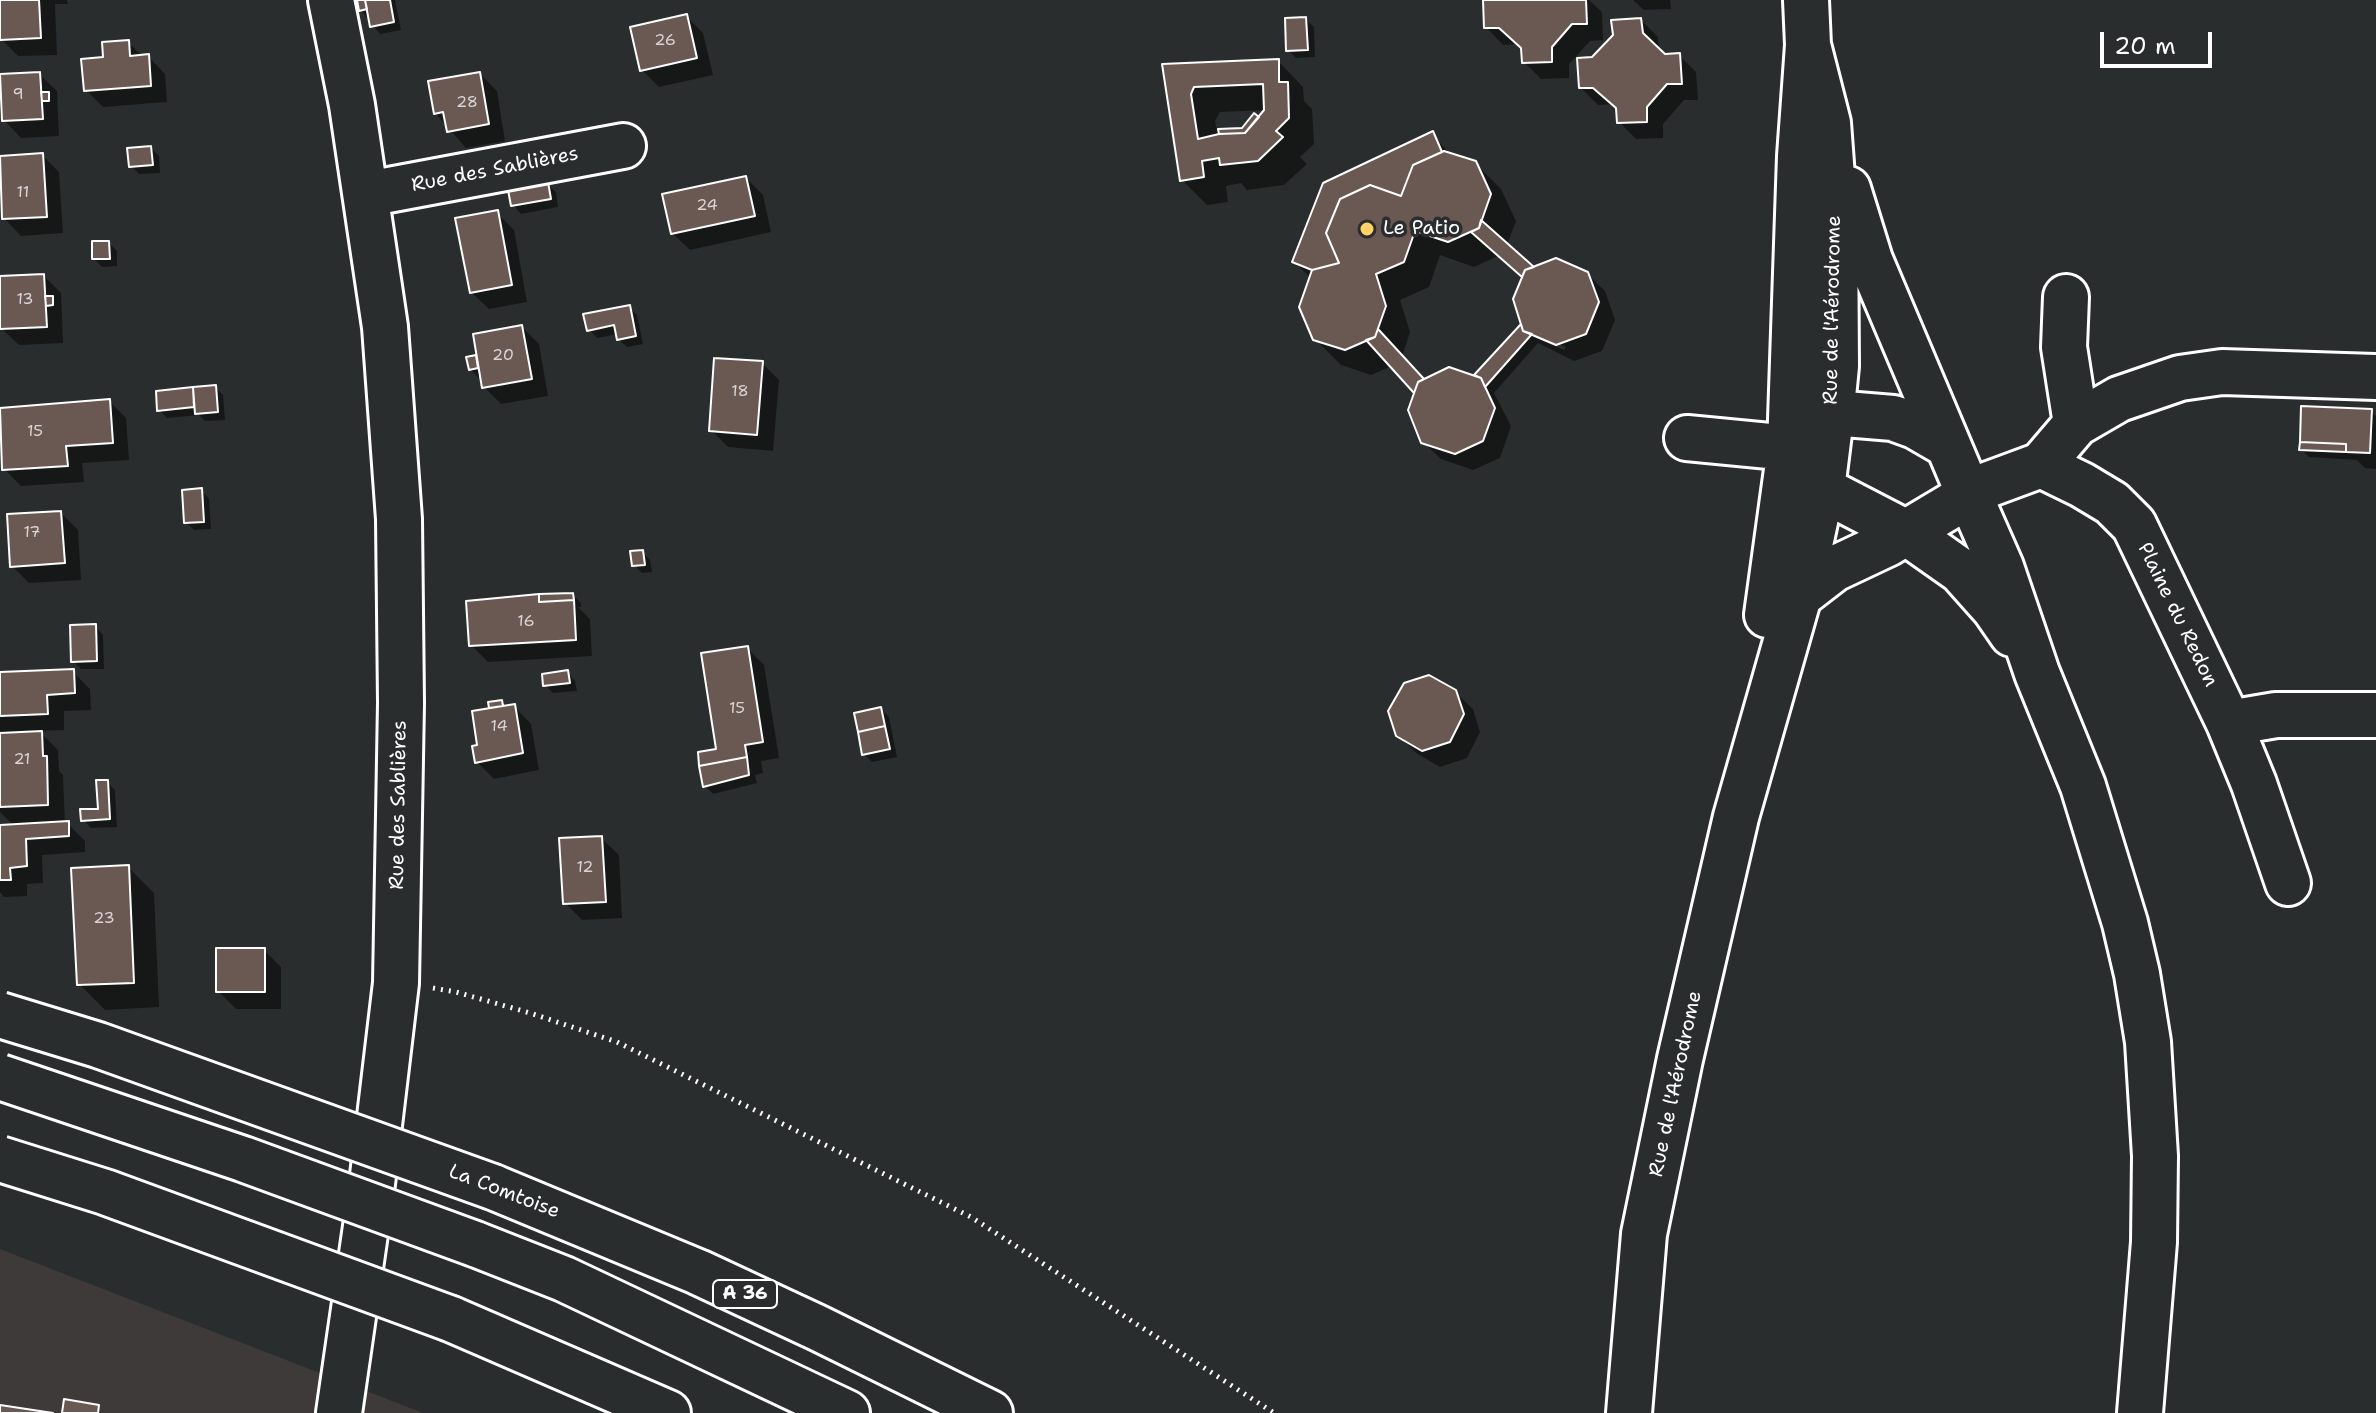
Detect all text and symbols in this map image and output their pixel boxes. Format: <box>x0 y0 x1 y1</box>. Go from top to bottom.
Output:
scale bar <box>2104 16 2216 66</box>
text: 20 m <box>2114 30 2176 62</box>
house number: 26 <box>654 31 676 51</box>
house number: 9 <box>12 85 24 105</box>
house number: 28 <box>456 93 478 113</box>
street label: Rue des Sablières <box>409 142 581 198</box>
house number: 11 <box>17 183 29 203</box>
house number: 24 <box>696 196 718 216</box>
street label: Rue de l'Aérodrome <box>1819 215 1847 405</box>
place label: Le Patio <box>1383 217 1460 241</box>
marker: Le Patio <box>1358 220 1376 238</box>
house number: 13 <box>16 290 34 310</box>
house number: 20 <box>492 346 514 366</box>
house number: 18 <box>731 382 749 402</box>
house number: 15 <box>27 422 43 442</box>
house number: 17 <box>23 523 41 543</box>
street label: Plaine du Redon <box>2132 539 2222 691</box>
house number: 16 <box>517 612 535 632</box>
house number: 15 <box>729 699 745 719</box>
house number: 14 <box>490 717 508 737</box>
street label: Rue des Sablières <box>386 720 412 890</box>
house number: 21 <box>13 750 31 770</box>
house number: 12 <box>576 858 594 878</box>
house number: 23 <box>93 909 115 929</box>
street label: Rue de l'Aérodrome <box>1645 989 1707 1179</box>
street label: La Comtoise <box>445 1160 563 1224</box>
road number: A 36 <box>713 1280 777 1308</box>

